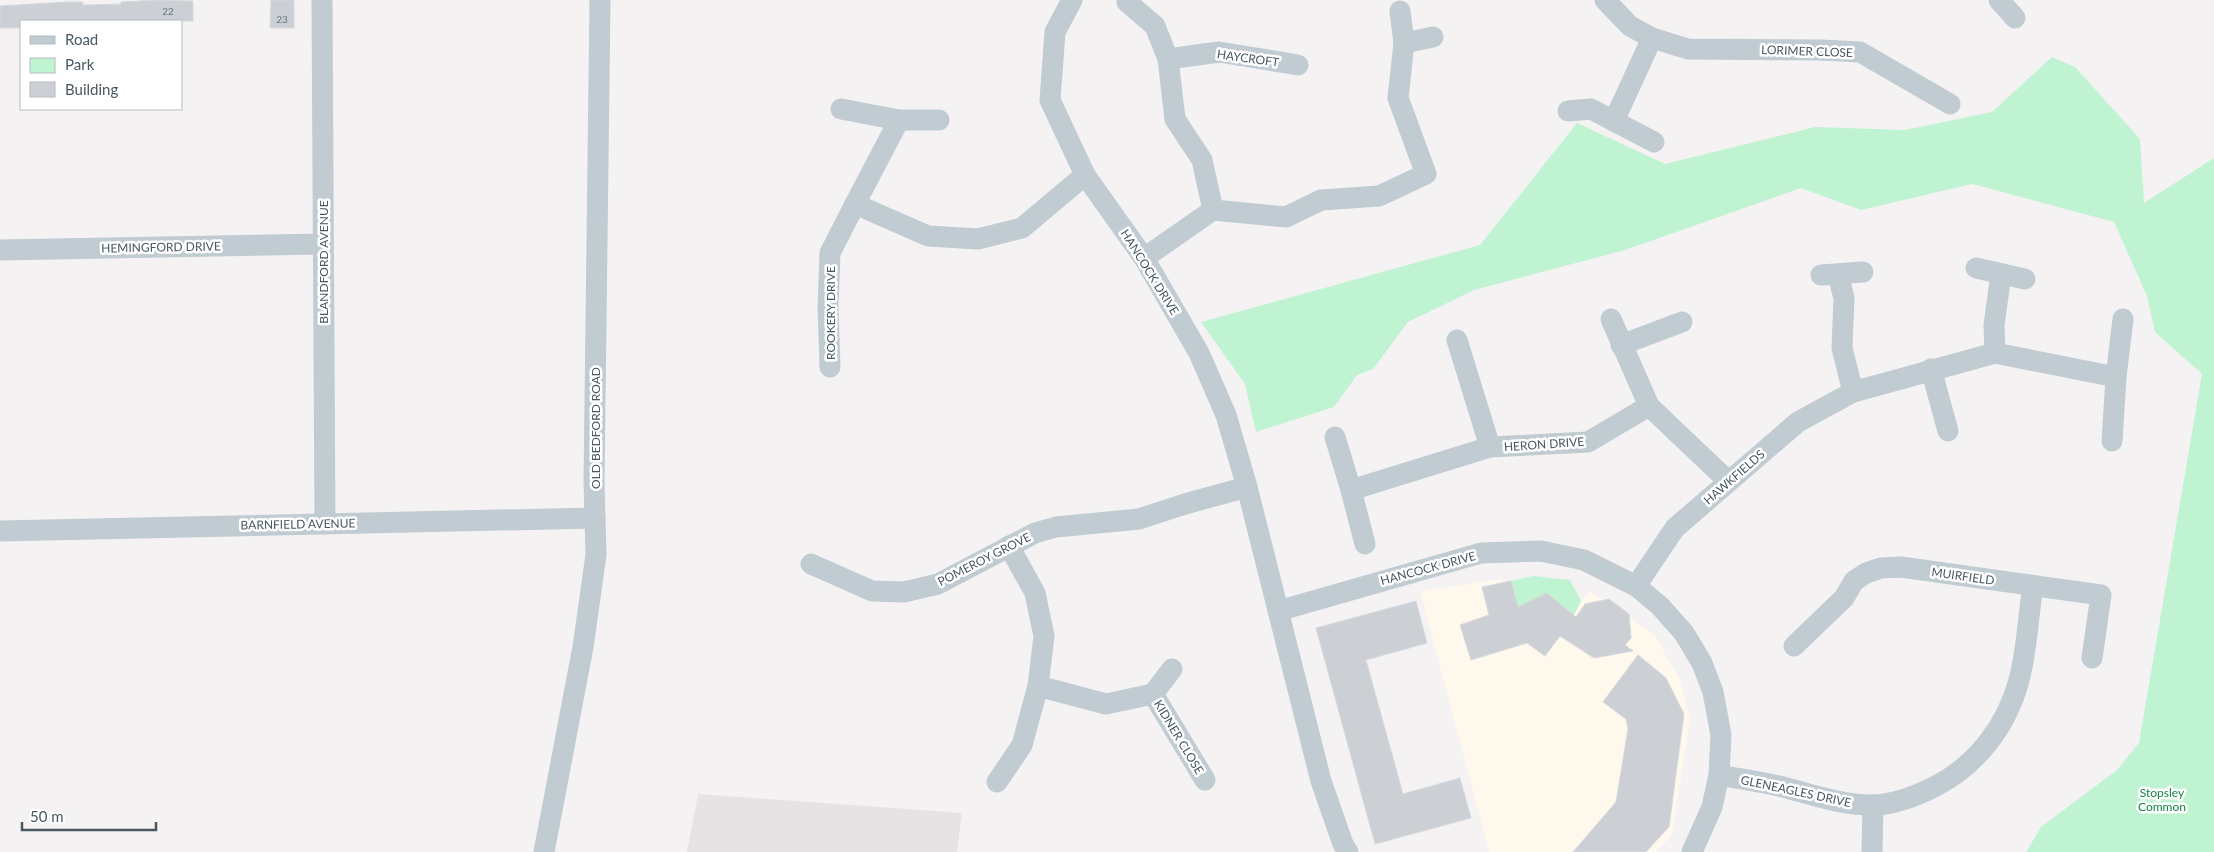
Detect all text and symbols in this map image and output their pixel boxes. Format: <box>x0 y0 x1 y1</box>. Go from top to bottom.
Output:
house number: 22 <box>162 5 174 17</box>
house number: 23 <box>276 13 288 25</box>
legend <box>20 20 182 110</box>
text: Road <box>65 30 98 48</box>
street label: LORIMER CLOSE <box>1761 42 1853 60</box>
street label: HAYCROFT <box>1216 46 1280 70</box>
text: Park <box>65 55 95 73</box>
text: Building <box>65 80 118 98</box>
street label: BLANDFORD AVENUE <box>316 200 331 324</box>
street label: HANCOCK DRIVE <box>1118 226 1182 318</box>
street label: HEMINGFORD DRIVE <box>101 238 221 256</box>
street label: ROOKERY DRIVE <box>823 266 838 360</box>
street label: OLD BEDFORD ROAD <box>588 367 603 489</box>
street label: HERON DRIVE <box>1503 434 1585 454</box>
street label: HAWKFIELDS <box>1700 446 1768 508</box>
street label: BARNFIELD AVENUE <box>240 515 356 533</box>
street label: POMEROY GROVE <box>935 529 1033 589</box>
street label: HANCOCK DRIVE <box>1379 548 1477 588</box>
street label: MUIRFIELD <box>1931 564 1995 588</box>
street label: KIDNER CLOSE <box>1151 697 1207 777</box>
street label: GLENEAGLES DRIVE <box>1739 772 1853 810</box>
park label: Stopsley Common <box>2138 785 2186 814</box>
scale bar <box>22 800 156 832</box>
text: 50 m <box>30 807 64 825</box>

